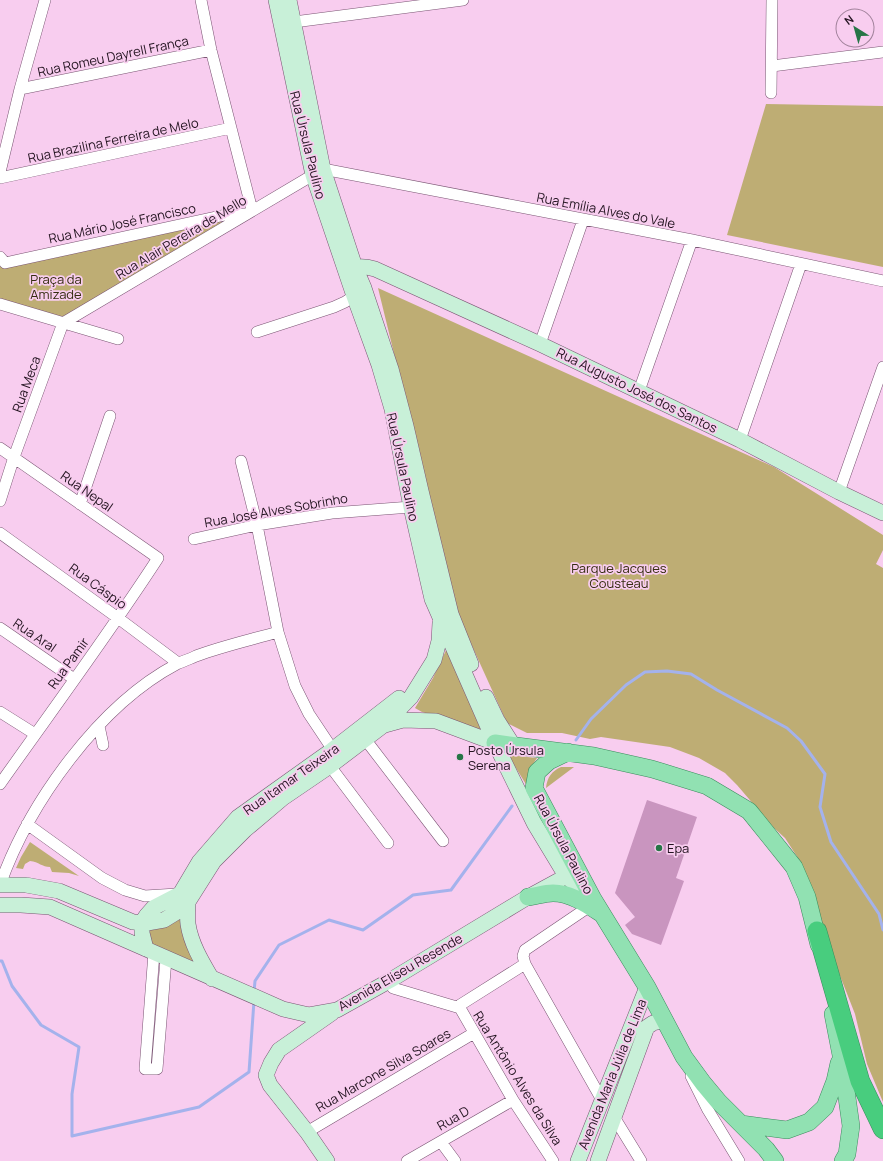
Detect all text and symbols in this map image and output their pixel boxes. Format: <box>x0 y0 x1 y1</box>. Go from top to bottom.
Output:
north arrow <box>835 8 875 48</box>
text: N <box>841 11 856 28</box>
street label: Rua Romeu Dayrell França <box>36 31 190 81</box>
street label: Rua Úrsula Paulino <box>286 89 330 201</box>
street label: Rua Brazilina Ferreira de Melo <box>26 113 200 167</box>
street label: Rua Emília Alves do Vale <box>535 188 677 232</box>
street label: Rua Alair Pereira de Mello <box>112 191 250 283</box>
street label: Rua Mário José Francisco <box>47 199 198 247</box>
park label: Praça da Amizade <box>30 270 82 303</box>
street label: Rua Augusto José dos Santos <box>554 343 721 437</box>
street label: Rua Meca <box>8 353 44 415</box>
street label: Rua Úrsula Paulino <box>383 411 423 523</box>
street label: Rua Nepal <box>57 466 117 516</box>
street label: Rua José Alves Sobrinho <box>203 488 349 531</box>
street label: Rua Cáspio <box>65 559 131 613</box>
park label: Parque Jacques Cousteau <box>571 559 667 592</box>
street label: Rua Aral <box>10 614 60 656</box>
street label: Rua Pamir <box>43 633 93 692</box>
street label: Rua Itamar Teixeira <box>240 739 342 819</box>
place label: Posto Úrsula Serena <box>468 741 544 774</box>
marker: Posto Úrsula Serena <box>455 752 465 762</box>
street label: Rua Úrsula Paulino <box>530 791 598 897</box>
place label: Epa <box>667 839 689 857</box>
marker: Epa <box>654 843 664 853</box>
street label: Avenida Eliseu Resende <box>334 929 466 1015</box>
street label: Avenida Maria Júlia de Lima <box>574 996 650 1152</box>
street label: Rua Antônio Alves da Silva <box>469 1007 567 1149</box>
street label: Rua Marcone Silva Soares <box>312 1024 454 1116</box>
street label: Rua D <box>434 1101 473 1134</box>

